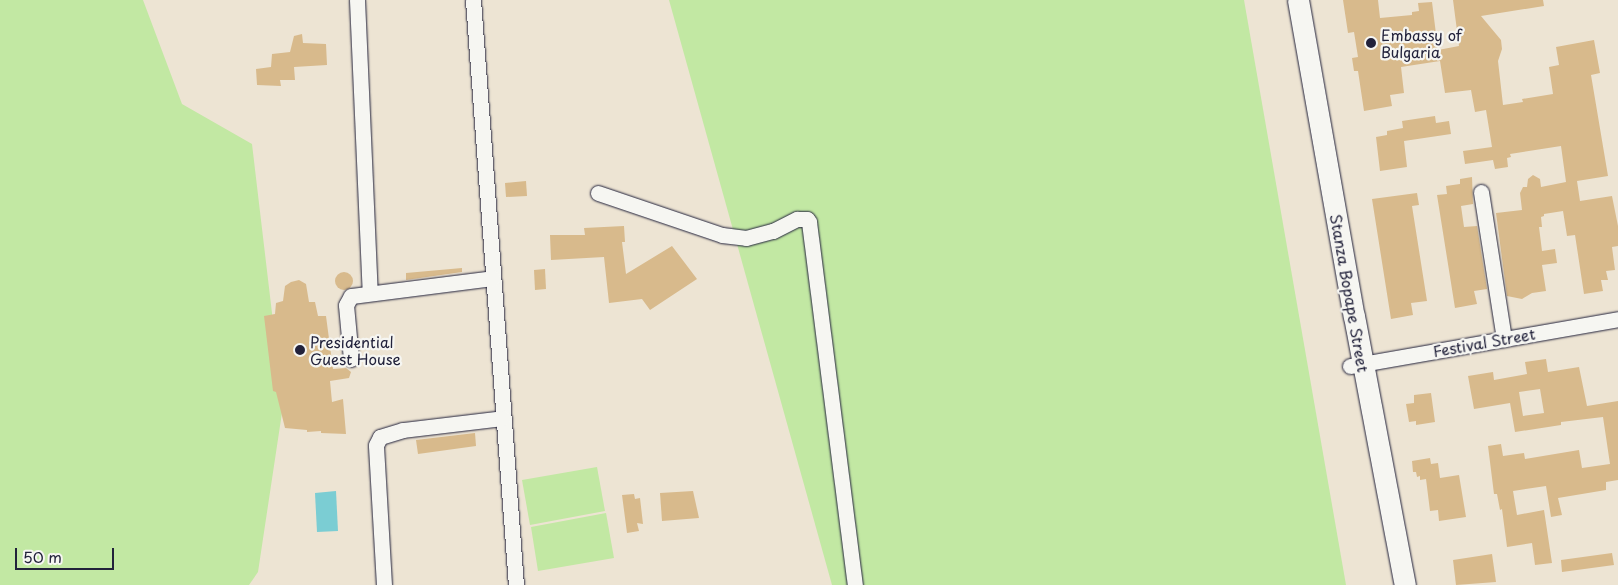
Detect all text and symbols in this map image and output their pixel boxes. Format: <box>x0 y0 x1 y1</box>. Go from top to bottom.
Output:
place label: Embassy of Bulgaria <box>1381 25 1462 60</box>
marker: Embassy of Bulgaria <box>1365 37 1377 49</box>
street label: Stanza Bopape Street <box>1327 213 1373 373</box>
street label: Festival Street <box>1431 324 1537 360</box>
place label: Presidential Guest House <box>310 332 401 367</box>
marker: Presidential Guest House <box>294 344 306 356</box>
scale bar <box>18 538 116 570</box>
text: 50 m <box>23 545 62 568</box>

